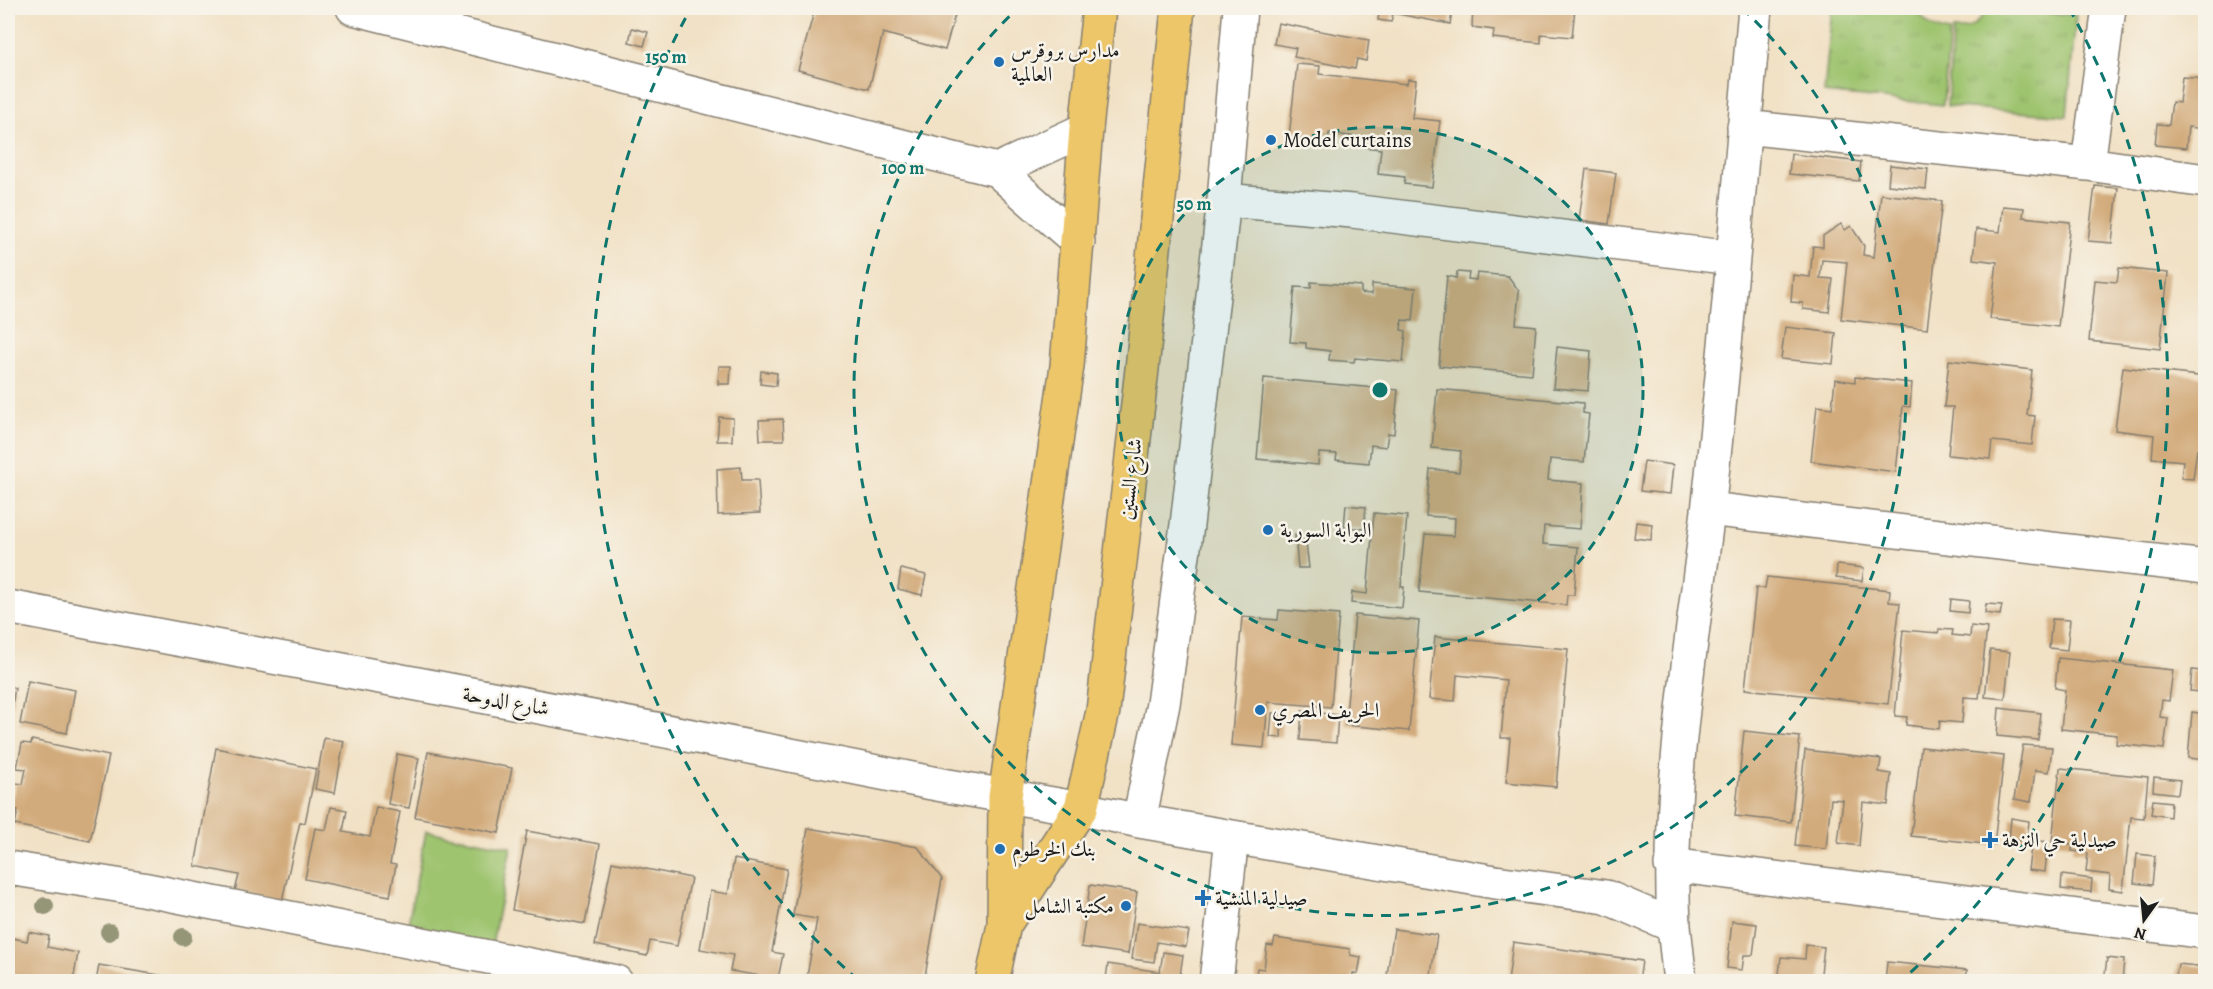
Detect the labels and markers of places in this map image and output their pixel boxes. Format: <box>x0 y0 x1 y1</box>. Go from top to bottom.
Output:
place label: مدارس بروقرس العالمية <box>1011 36 1120 88</box>
marker: مدارس بروقرس العالمية <box>992 55 1006 69</box>
place label: Model curtains <box>1283 126 1412 154</box>
marker: Model curtains <box>1264 133 1278 147</box>
centre of rings <box>1370 380 1390 400</box>
place label: البوابة السورية <box>1280 516 1372 544</box>
marker: البوابة السورية <box>1261 523 1275 537</box>
place label: الحريف المصري <box>1272 696 1379 726</box>
marker: الحريف المصري <box>1253 703 1267 717</box>
place label: صيدلية حي النزهة <box>2002 826 2117 857</box>
marker: صيدلية حي النزهة <box>1983 833 1997 847</box>
place label: بنك الخرطوم <box>1012 835 1096 867</box>
marker: بنك الخرطوم <box>993 842 1007 856</box>
place label: صيدلية المنشية <box>1215 884 1308 912</box>
marker: صيدلية المنشية <box>1196 891 1210 905</box>
place label: مكتبة الشامل <box>1024 892 1114 921</box>
marker: مكتبة الشامل <box>1119 899 1133 913</box>

